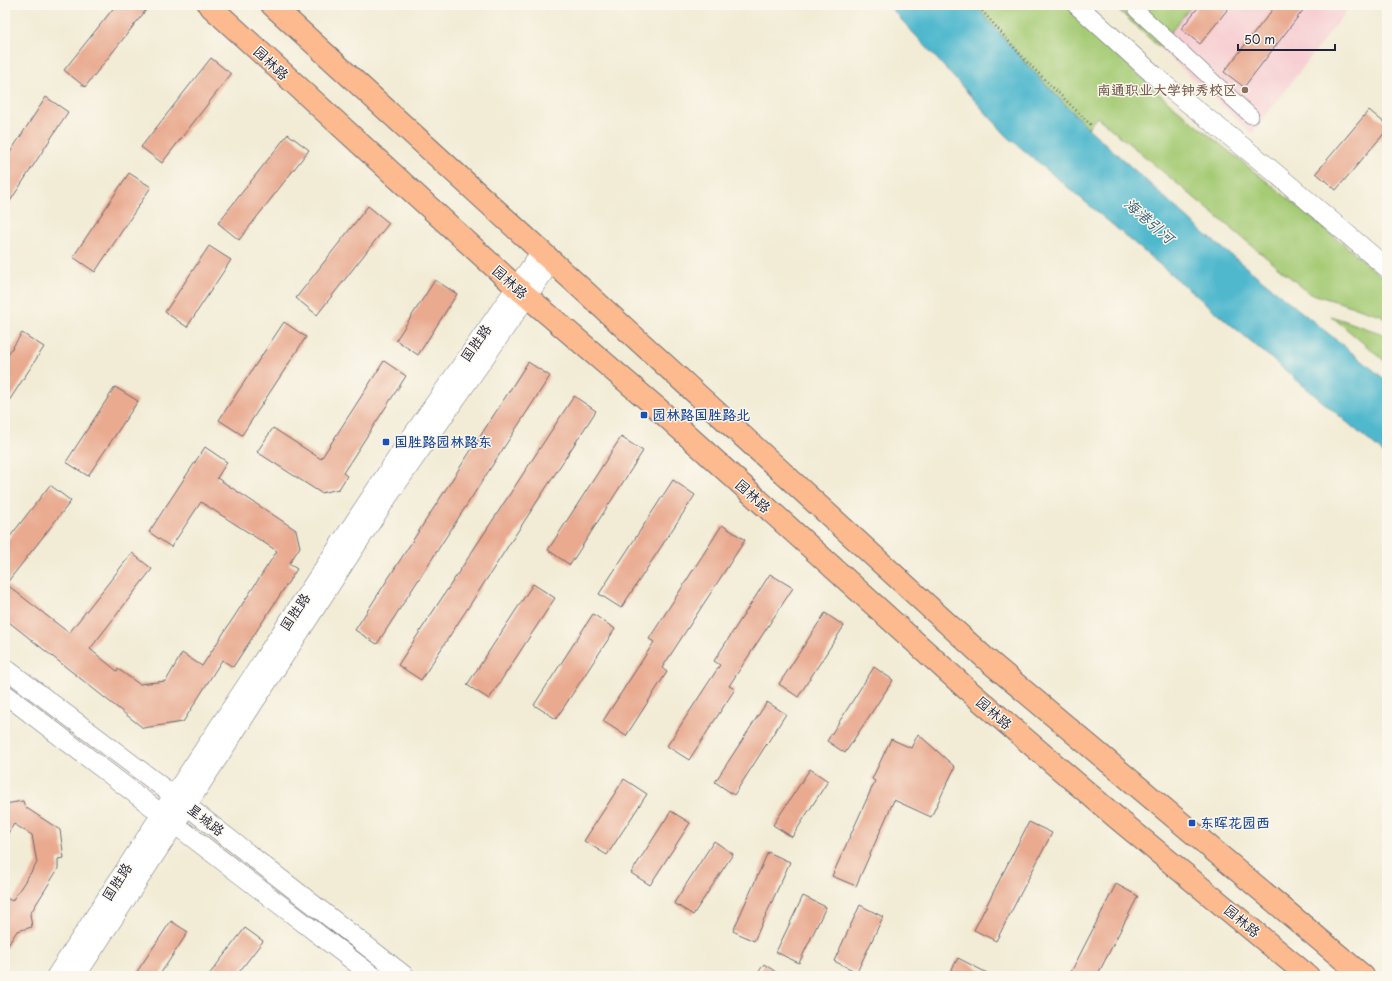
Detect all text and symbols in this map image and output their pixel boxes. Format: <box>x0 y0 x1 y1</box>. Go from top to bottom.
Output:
scale bar <box>1238 26 1335 52</box>
text: 50 m <box>1244 30 1275 48</box>
street label: 园林路 <box>249 41 294 85</box>
place label: 南通职业大学钟秀校区 <box>1097 79 1237 100</box>
marker: 南通职业大学钟秀校区 <box>1240 85 1250 95</box>
water label: 海港引河 <box>1120 192 1182 250</box>
street label: 园林路 <box>488 260 533 303</box>
street label: 国胜路 <box>455 319 496 366</box>
place label: 园林路国胜路北 <box>652 404 750 425</box>
marker: 园林路国胜路北 <box>639 410 649 420</box>
place label: 国胜路园林路东 <box>394 431 492 452</box>
marker: 国胜路园林路东 <box>381 437 391 447</box>
street label: 园林路 <box>731 474 776 517</box>
street label: 国胜路 <box>274 588 315 635</box>
street label: 园林路 <box>972 691 1017 734</box>
street label: 星城路 <box>183 798 229 841</box>
place label: 东晖花园西 <box>1200 812 1270 833</box>
marker: 东晖花园西 <box>1187 818 1197 828</box>
street label: 国胜路 <box>96 858 137 905</box>
street label: 园林路 <box>1219 899 1265 942</box>

